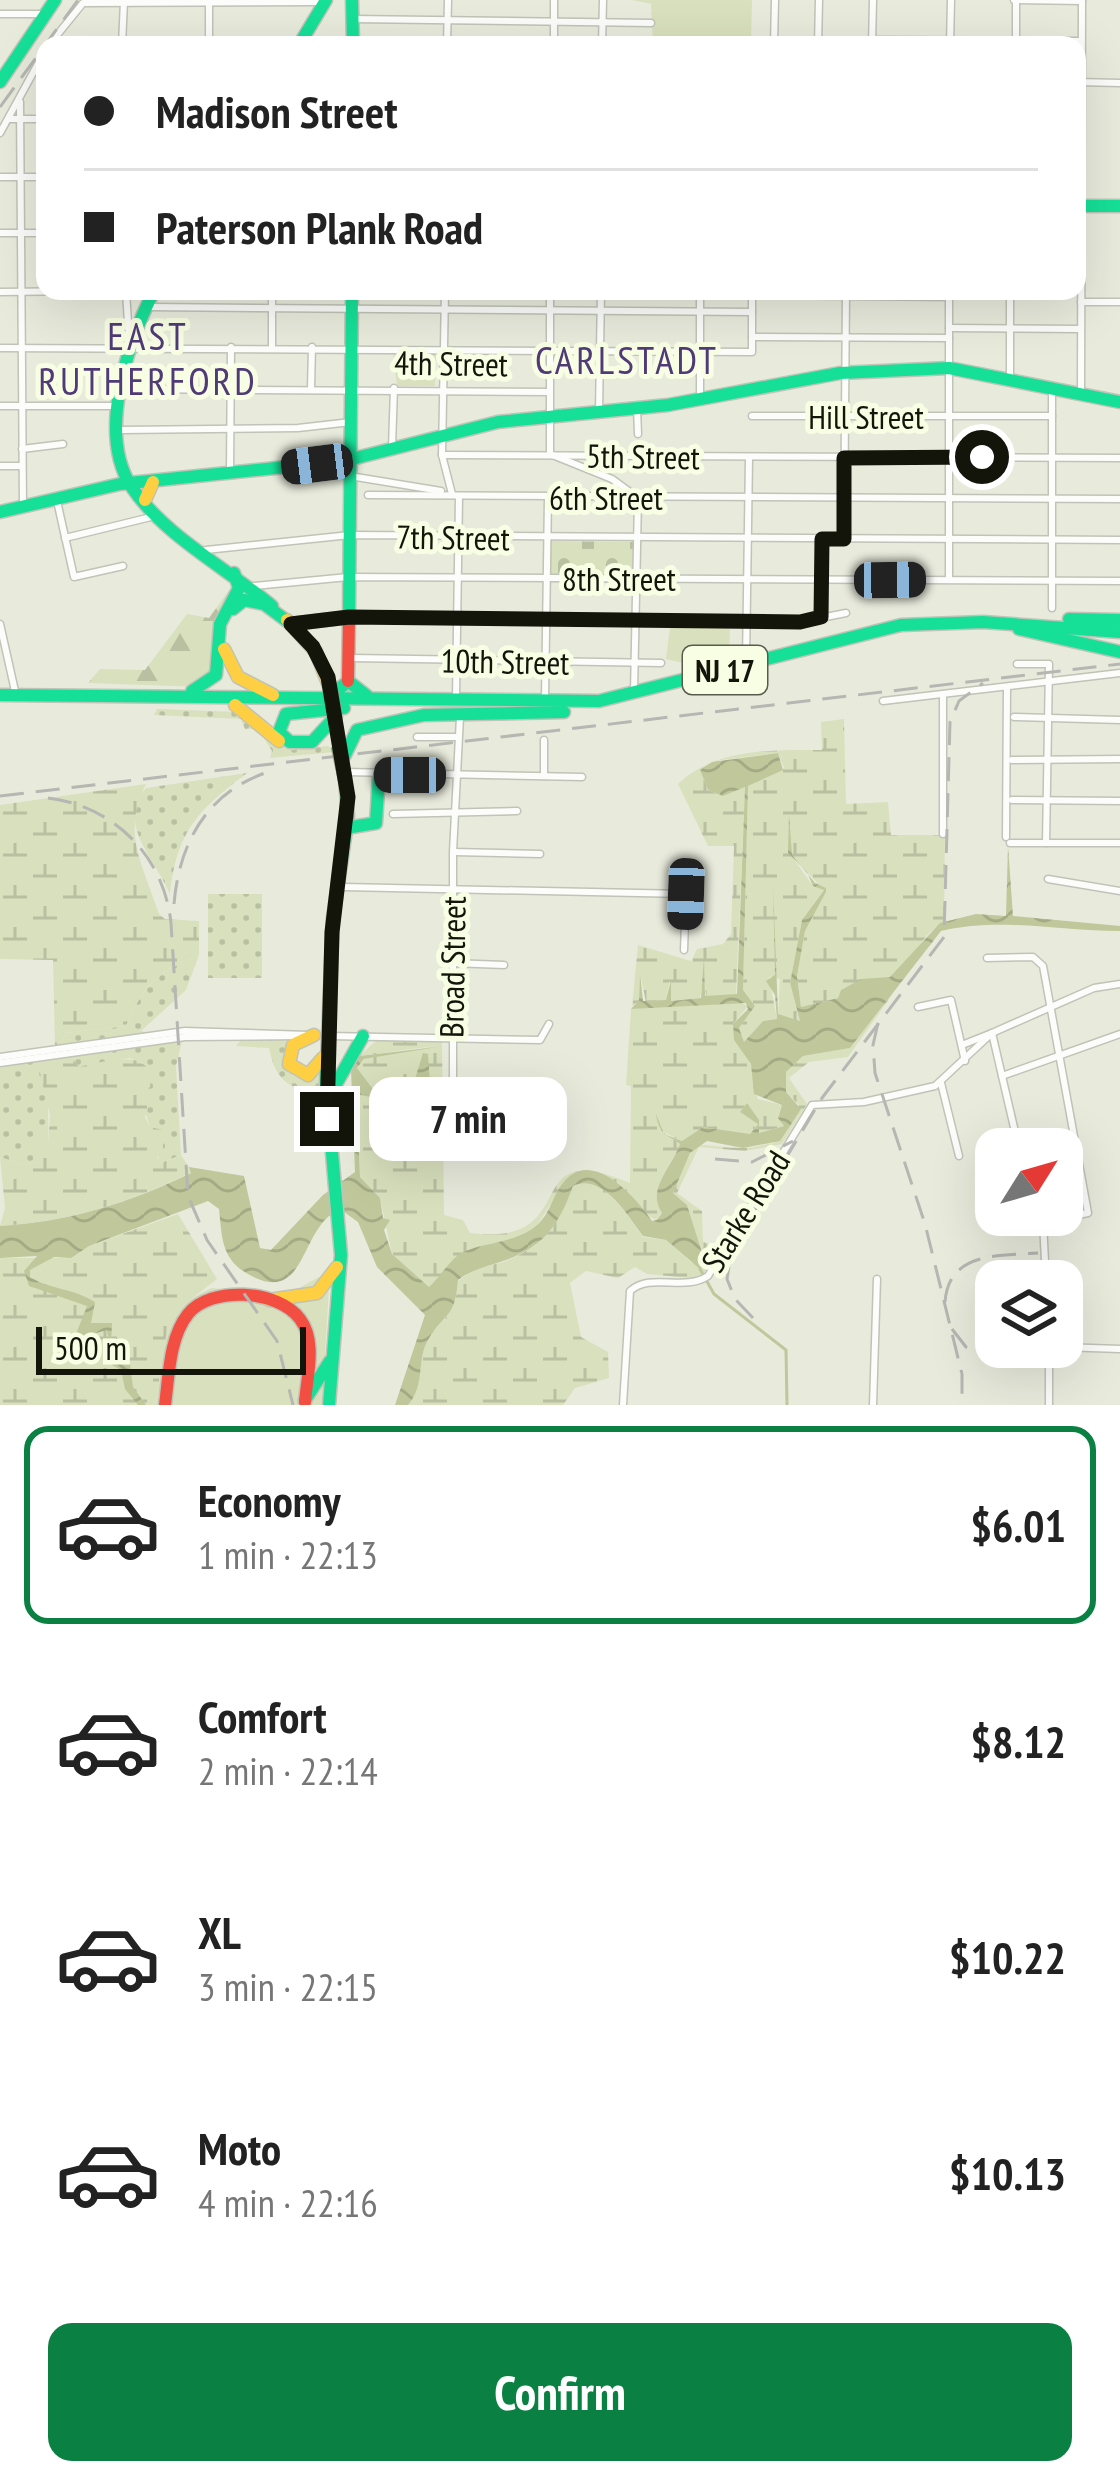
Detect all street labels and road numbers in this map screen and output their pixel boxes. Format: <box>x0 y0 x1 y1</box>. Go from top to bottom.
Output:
street label: 4th Street <box>394 341 508 385</box>
street label: Hill Street <box>808 395 924 438</box>
street label: 5th Street <box>586 434 700 478</box>
street label: 6th Street <box>549 476 663 519</box>
street label: 7th Street <box>396 515 510 559</box>
street label: 8th Street <box>562 557 676 600</box>
street label: 10th Street <box>440 638 570 684</box>
road number: NJ 17 <box>683 646 767 694</box>
street label: Broad Street <box>429 896 475 1038</box>
street label: Starke Road <box>691 1142 799 1280</box>

